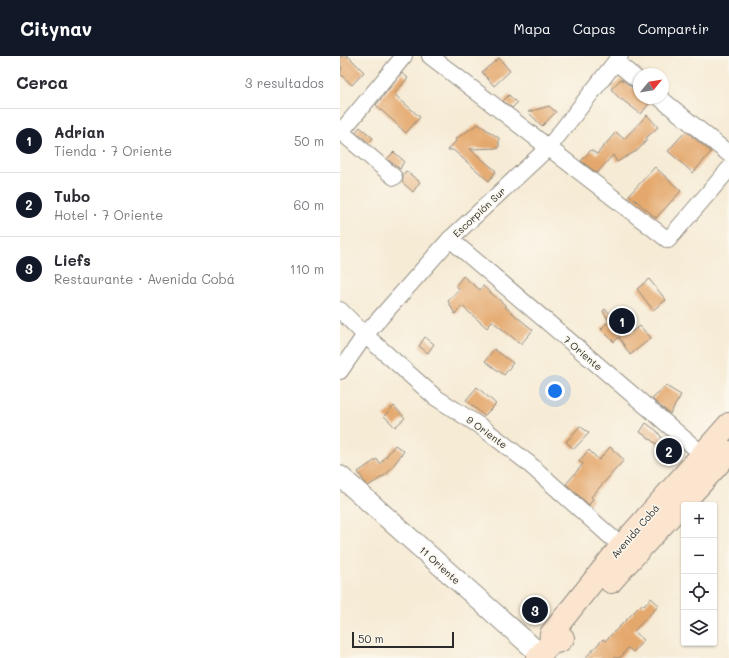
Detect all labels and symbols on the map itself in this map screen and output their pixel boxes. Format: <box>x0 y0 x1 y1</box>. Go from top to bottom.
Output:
north arrow <box>633 68 669 104</box>
street label: Escorpión Sur <box>450 184 508 240</box>
pin: 1 <box>609 306 635 336</box>
street label: 7 Oriente <box>560 333 606 373</box>
your location <box>545 381 565 401</box>
street label: 9 Oriente <box>464 412 510 452</box>
pin: 2 <box>656 436 682 466</box>
street label: Avenida Cobá <box>608 501 662 561</box>
street label: 11 Oriente <box>417 543 463 587</box>
pin: 3 <box>522 595 548 625</box>
scale bar <box>352 630 454 649</box>

